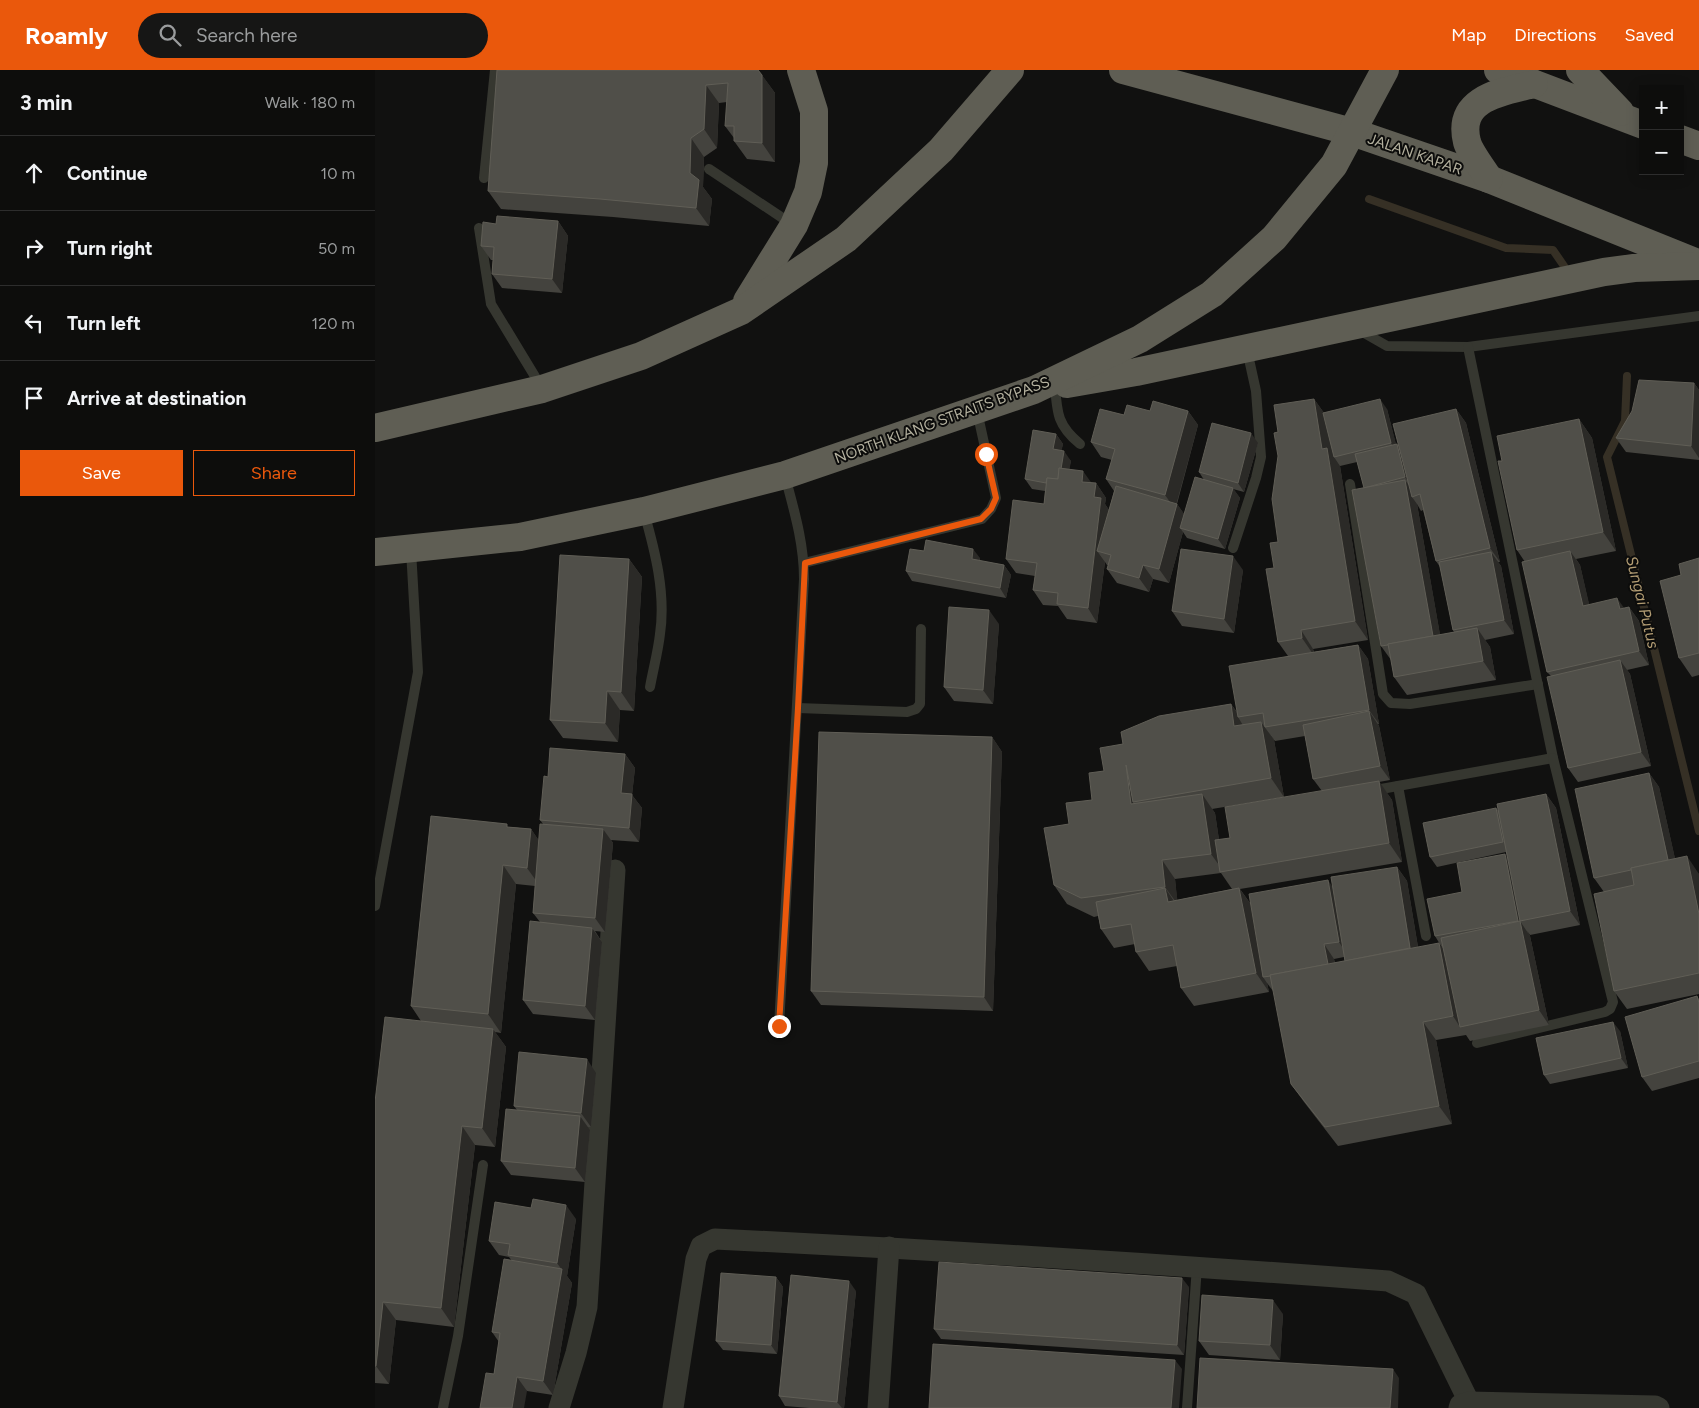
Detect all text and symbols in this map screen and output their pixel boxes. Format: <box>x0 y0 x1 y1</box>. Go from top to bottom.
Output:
search box <box>138 13 488 58</box>
text: Roamly <box>25 21 108 50</box>
icon: search <box>156 21 184 49</box>
text: Search here <box>196 24 297 47</box>
text: Map <box>1451 24 1486 46</box>
text: Directions <box>1514 24 1596 46</box>
text: Saved <box>1624 24 1674 46</box>
map controls <box>1639 85 1684 175</box>
button: + <box>1639 85 1684 130</box>
text: 3 min <box>20 90 72 115</box>
text: Walk · 180 m <box>265 93 355 112</box>
street label: JALAN KAPAR <box>1365 129 1465 179</box>
button: − <box>1639 130 1684 175</box>
icon: ahead <box>20 159 48 187</box>
text: Continue <box>67 162 147 185</box>
text: 10 m <box>321 164 355 183</box>
icon: right <box>20 234 48 262</box>
text: Turn right <box>67 237 153 260</box>
text: 50 m <box>318 239 355 258</box>
icon: left <box>20 309 48 337</box>
text: Turn left <box>67 312 141 335</box>
text: 120 m <box>312 314 355 333</box>
street label: NORTH KLANG STRAITS BYPASS <box>832 373 1052 467</box>
icon: arrive <box>20 384 48 412</box>
text: Arrive at destination <box>67 387 246 410</box>
route start <box>975 443 998 466</box>
button: Save <box>20 450 183 496</box>
button: Share <box>193 450 355 496</box>
water label: Sungai Putus <box>1622 554 1663 651</box>
route end <box>768 1015 791 1038</box>

